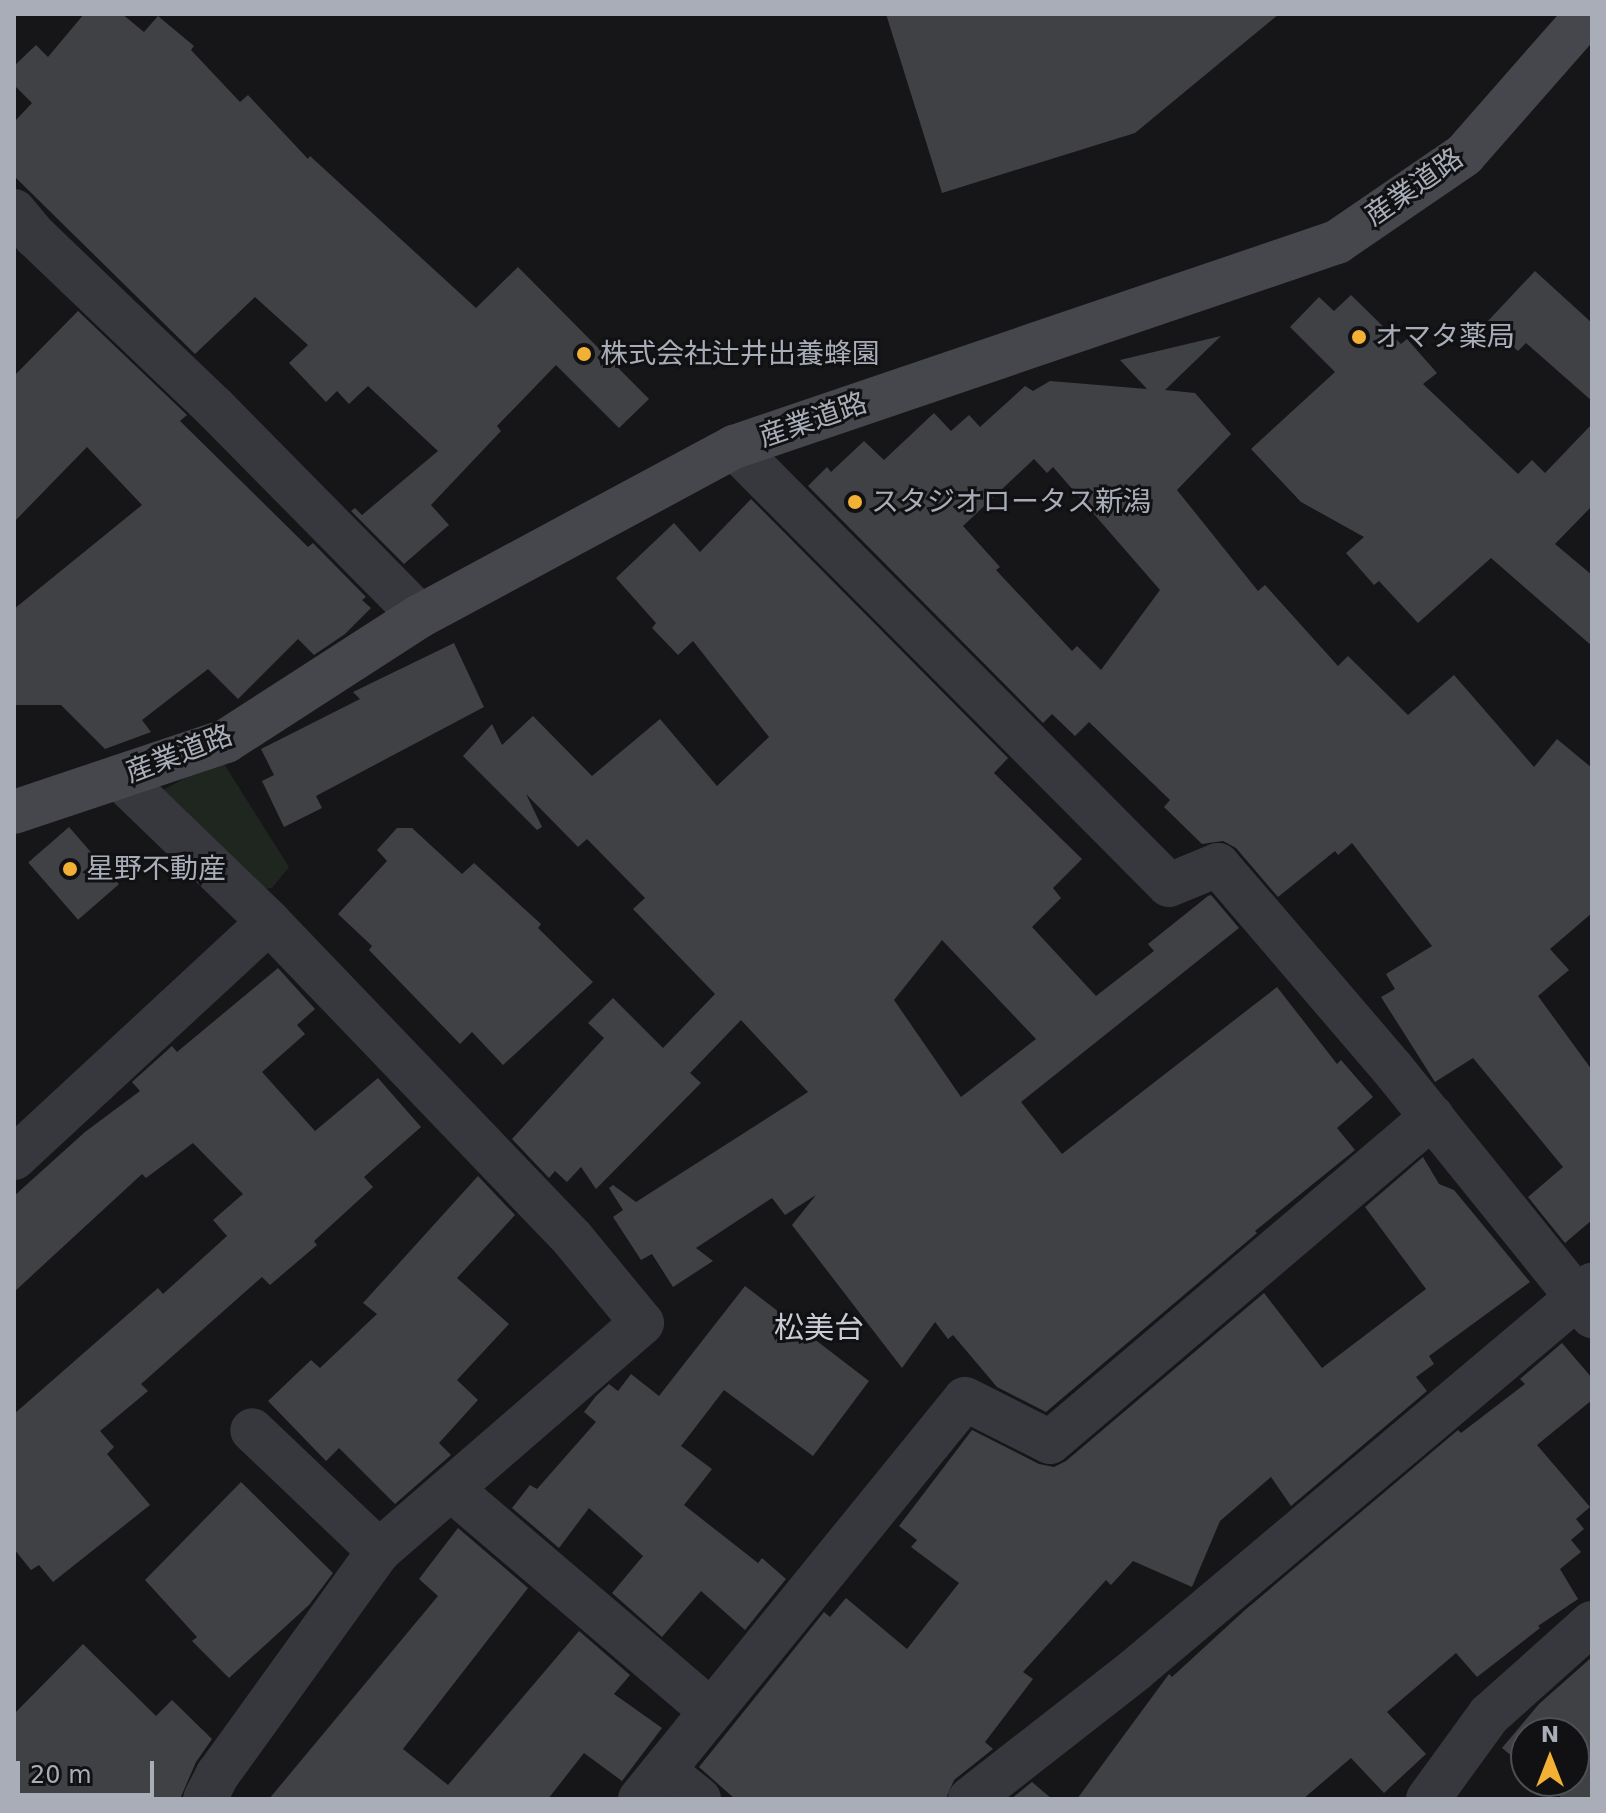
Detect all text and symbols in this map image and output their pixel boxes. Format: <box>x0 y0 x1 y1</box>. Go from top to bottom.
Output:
street label: 産業道路 <box>1358 141 1470 233</box>
place label: オマタ薬局 <box>1375 320 1515 354</box>
marker: オマタ薬局 <box>1350 328 1368 346</box>
place label: 株式会社辻井出養蜂園 <box>600 337 880 371</box>
marker: 株式会社辻井出養蜂園 <box>575 345 593 363</box>
street label: 産業道路 <box>755 386 871 454</box>
place label: スタジオロータス新潟 <box>871 485 1151 519</box>
marker: スタジオロータス新潟 <box>846 493 864 511</box>
street label: 産業道路 <box>121 718 237 790</box>
place label: 星野不動産 <box>86 852 226 886</box>
marker: 星野不動産 <box>61 860 79 878</box>
district label: 松美台 <box>774 1310 864 1346</box>
north arrow <box>1510 1717 1590 1797</box>
text: N <box>1541 1722 1559 1747</box>
scale bar <box>20 1745 158 1795</box>
text: 20 m <box>30 1761 92 1789</box>

